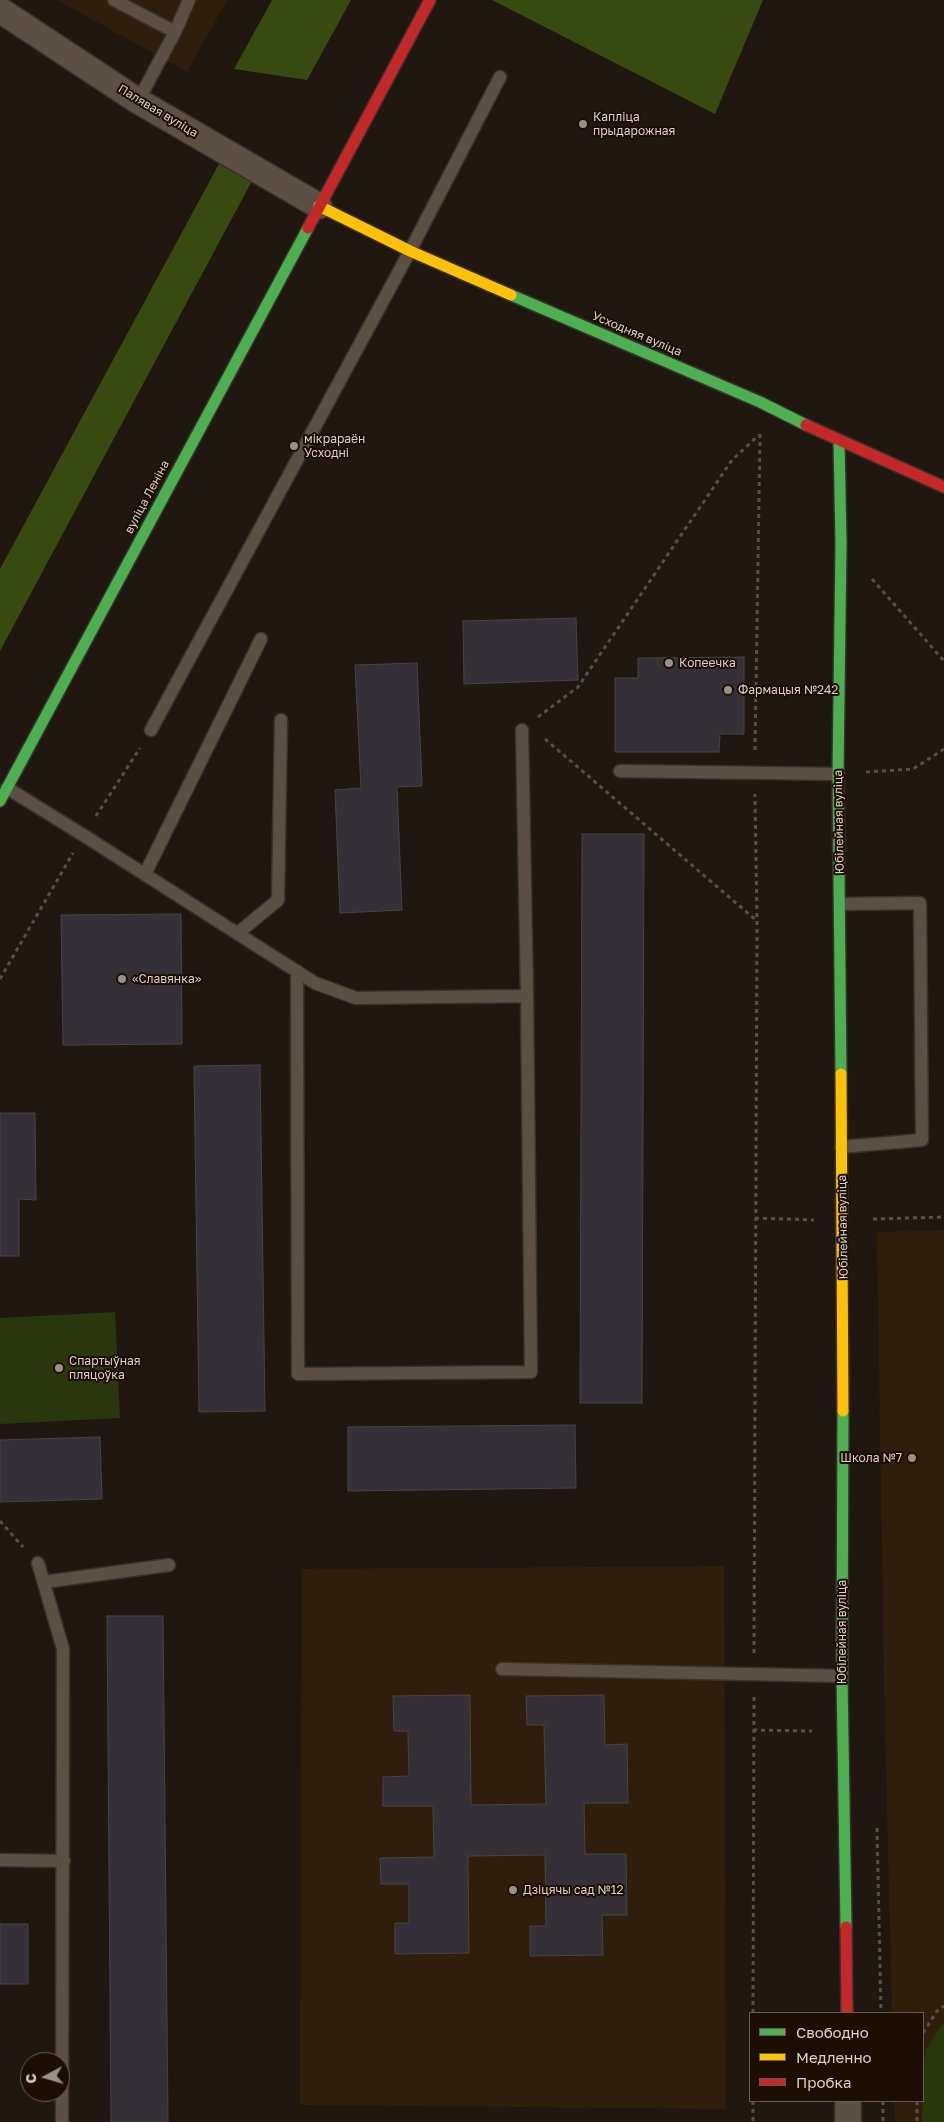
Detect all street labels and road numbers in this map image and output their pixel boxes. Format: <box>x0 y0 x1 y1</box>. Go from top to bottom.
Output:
street label: Палявая вуліца <box>115 81 201 141</box>
street label: Усходняя вуліца <box>590 309 684 359</box>
street label: вуліца Леніна <box>122 458 172 536</box>
street label: Юбілейная вуліца <box>831 770 847 874</box>
street label: Юбілейная вуліца <box>835 1175 851 1279</box>
street label: Юбілейная вуліца <box>835 1580 849 1684</box>

